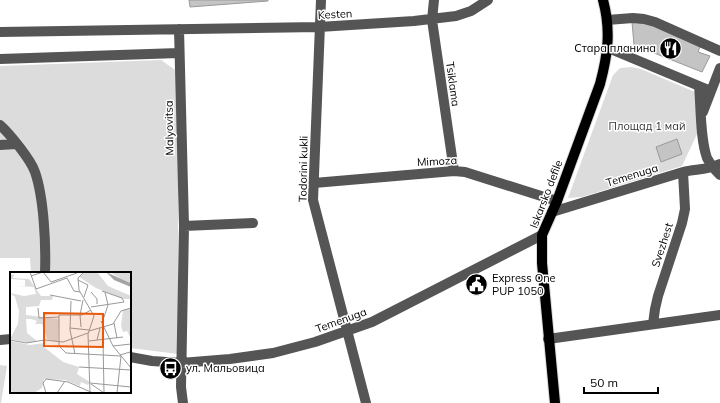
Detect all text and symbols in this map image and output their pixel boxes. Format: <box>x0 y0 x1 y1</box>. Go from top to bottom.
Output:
street label: Kesten <box>317 6 353 22</box>
restaurant icon: Стара планина <box>658 35 684 61</box>
place label: Стара планина <box>574 41 656 55</box>
street label: Tsiklama <box>443 61 463 107</box>
street label: Malyovitsa <box>162 100 176 156</box>
park label: Площад 1 май <box>609 119 685 133</box>
street label: Todorini kukli <box>295 136 311 202</box>
street label: Mimoza <box>417 153 457 169</box>
street label: Iskarsko defile <box>527 158 565 230</box>
street label: Temenuga <box>604 160 660 190</box>
street label: Svezhest <box>648 221 676 269</box>
public building icon: Express One PUP 1050 <box>463 271 489 297</box>
place label: Express One PUP 1050 <box>492 271 556 298</box>
inset map <box>10 272 131 393</box>
street label: Temenuga <box>313 304 369 336</box>
bus stop icon: ул. Мальовица <box>158 355 184 381</box>
place label: ул. Мальовица <box>186 361 265 375</box>
scale bar <box>584 369 658 395</box>
text: 50 m <box>590 375 618 390</box>

